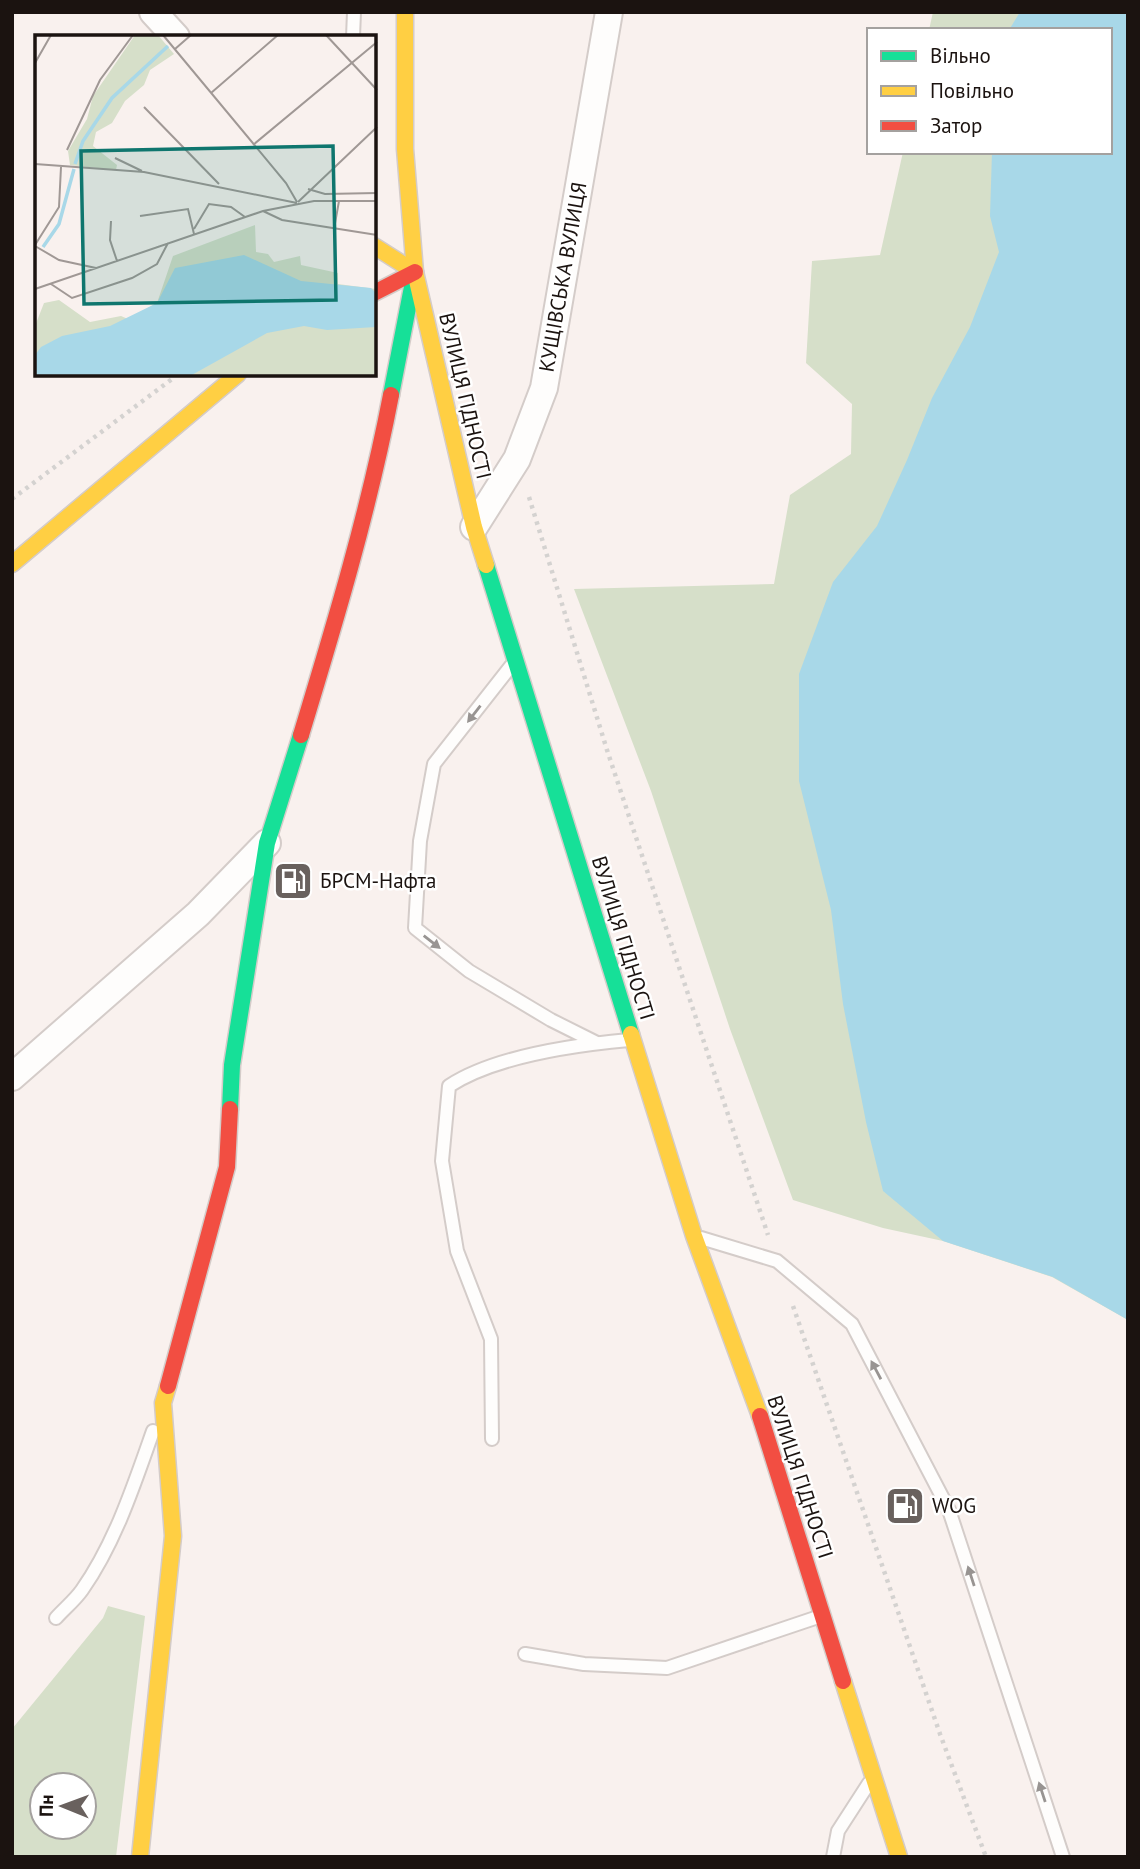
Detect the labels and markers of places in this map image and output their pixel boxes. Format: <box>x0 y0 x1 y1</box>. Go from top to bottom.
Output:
fuel station icon: БРСМ-Нафта <box>272 860 314 902</box>
place label: БРСМ-Нафта <box>320 867 436 894</box>
fuel station icon: WOG <box>884 1485 926 1527</box>
place label: WOG <box>932 1492 976 1519</box>

